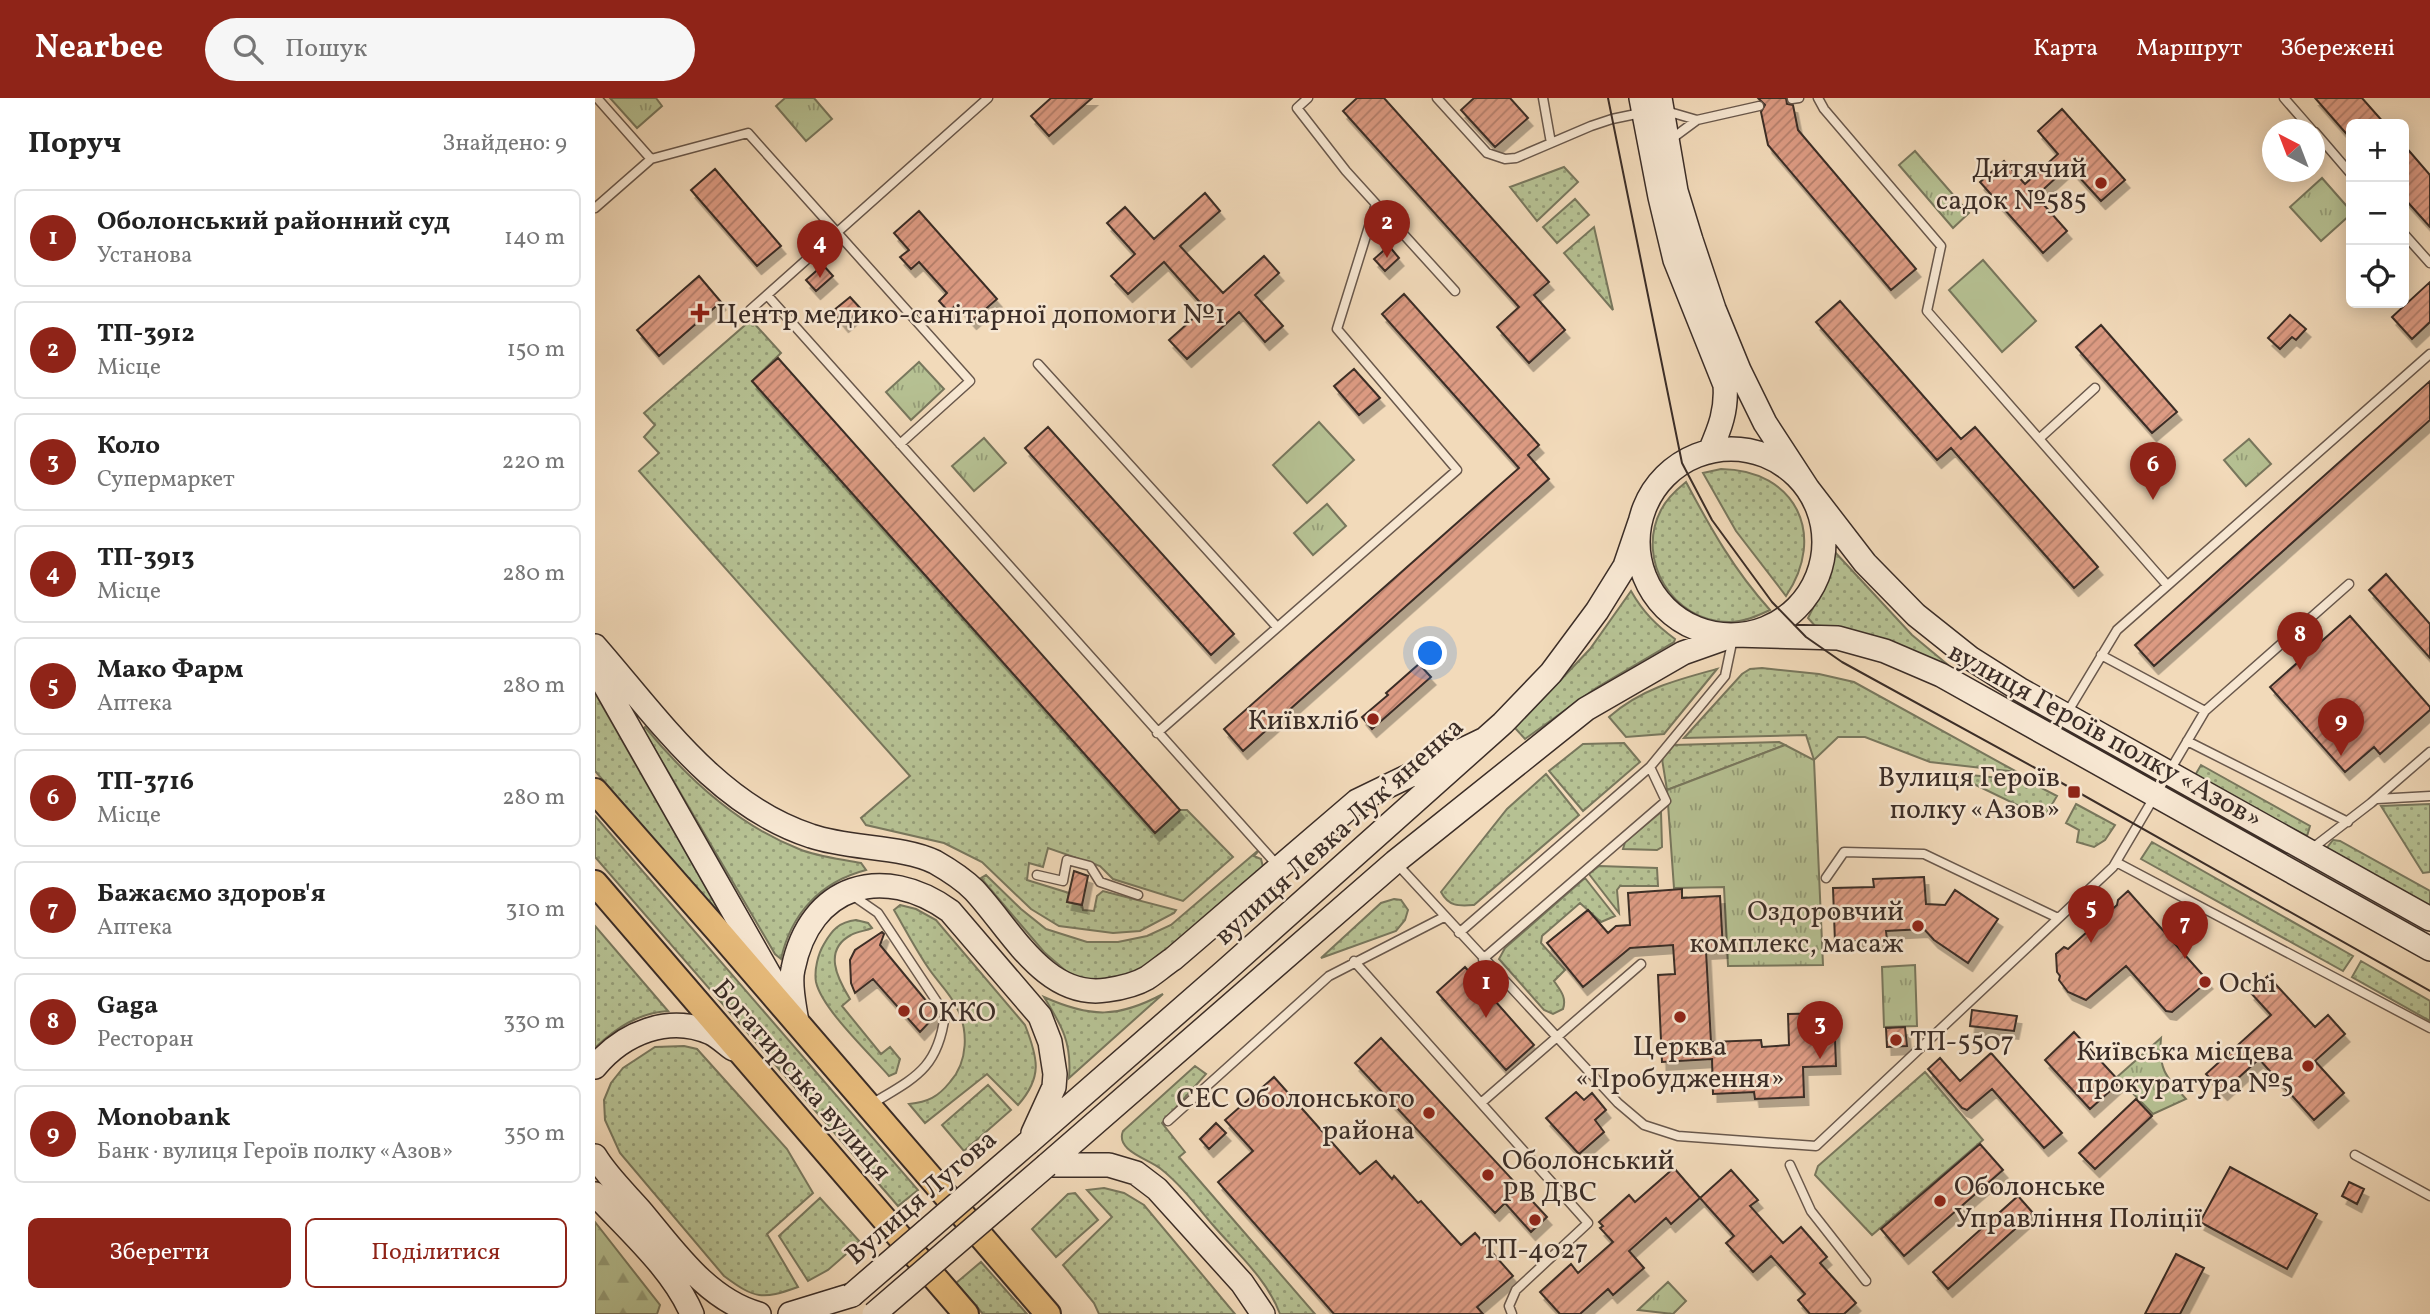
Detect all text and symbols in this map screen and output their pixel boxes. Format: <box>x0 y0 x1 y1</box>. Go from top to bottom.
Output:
search box <box>205 18 695 81</box>
text: Nearbee <box>35 26 163 72</box>
icon: search <box>229 30 267 68</box>
text: Пошук <box>285 31 367 67</box>
text: Карта <box>2033 32 2098 66</box>
text: Маршрут <box>2136 32 2242 66</box>
text: Збережені <box>2280 32 2395 66</box>
north arrow <box>2262 119 2325 182</box>
map controls <box>2346 119 2409 308</box>
button: + <box>2346 119 2409 182</box>
text: Поруч <box>28 123 121 165</box>
text: Знайдено: 9 <box>442 128 567 160</box>
place label: Дитячий садок №585 <box>1936 150 2087 221</box>
marker: Дитячий садок №585 <box>2093 175 2109 191</box>
button: − <box>2346 182 2409 245</box>
pin: 2 <box>1364 200 1410 258</box>
text: Оболонський районний суд <box>97 204 450 240</box>
pin: 4 <box>797 220 843 278</box>
text: 1 <box>48 222 58 254</box>
text: 140 m <box>504 222 565 254</box>
text: Установа <box>97 240 192 272</box>
button: locate <box>2346 245 2409 308</box>
place label: Центр медико-санітарної допомоги №1 <box>716 296 1226 335</box>
marker: Центр медико-санітарної допомоги №1 <box>690 303 710 323</box>
text: ТП-3912 <box>97 316 195 352</box>
text: 2 <box>47 334 59 366</box>
text: 150 m <box>507 334 565 366</box>
text: Місце <box>97 352 161 384</box>
text: Коло <box>97 428 160 464</box>
pin: 6 <box>2130 442 2176 500</box>
text: 3 <box>47 446 59 478</box>
text: 220 m <box>502 446 565 478</box>
text: Супермаркет <box>97 464 235 496</box>
text: ТП-3913 <box>97 540 194 576</box>
text: 4 <box>46 558 60 590</box>
text: 280 m <box>502 558 565 590</box>
text: Місце <box>97 576 161 608</box>
pin: 8 <box>2277 612 2323 670</box>
street label: вулиця Героїв полку «Азов» <box>1941 633 2269 839</box>
your location <box>1413 636 1447 670</box>
text: Мако Фарм <box>97 652 244 688</box>
text: 5 <box>47 670 59 702</box>
text: 280 m <box>502 670 565 702</box>
text: Аптека <box>97 688 173 720</box>
pin: 9 <box>2318 698 2364 756</box>
place label: Київхліб <box>1248 702 1359 741</box>
street label: вулиця Левка Лукʼяненка <box>1206 709 1473 955</box>
marker: Київхліб <box>1365 711 1381 727</box>
place label: Вулиця Героїв полку «Азов» <box>1878 759 2060 830</box>
text: ТП-3716 <box>97 764 194 800</box>
text: 6 <box>47 782 59 814</box>
text: 280 m <box>502 782 565 814</box>
marker: Вулиця Героїв полку «Азов» <box>2066 784 2082 800</box>
text: Місце <box>97 800 161 832</box>
text: Бажаємо здоров'я <box>97 876 326 912</box>
pin: 5 <box>2068 885 2114 943</box>
place label: Оздоровчий комплекс, масаж <box>1690 893 1904 964</box>
text: 7 <box>48 894 59 926</box>
text: 310 m <box>505 894 565 926</box>
pin: 7 <box>2162 901 2208 959</box>
text: Аптека <box>97 912 173 944</box>
marker: Оздоровчий комплекс, масаж <box>1910 918 1926 934</box>
pin: 1 <box>1463 960 1509 1018</box>
place label: Ochi <box>2219 965 2276 1004</box>
street label: Богатирська вулиця <box>702 971 900 1190</box>
marker: Ochi <box>2197 974 2213 990</box>
text: Gaga <box>97 988 158 1024</box>
place label: ОККО <box>918 994 996 1033</box>
pin: 3 <box>1797 1001 1843 1059</box>
marker: ОККО <box>896 1003 912 1019</box>
text: 8 <box>47 1006 59 1038</box>
text: 330 m <box>503 1006 565 1038</box>
marker: Церква «Пробудження» <box>1672 1009 1688 1025</box>
place label: ТП-5507 <box>1910 1023 2014 1062</box>
text: Ресторан <box>97 1024 194 1056</box>
place label: Церква «Пробудження» <box>1576 1028 1785 1099</box>
marker: ТП-5507 <box>1888 1032 1904 1048</box>
place label: Київська місцева прокуратура №5 <box>2076 1033 2294 1104</box>
marker: Київська місцева прокуратура №5 <box>2300 1058 2316 1074</box>
place label: СЕС Оболонського района <box>1176 1080 1415 1151</box>
text: Monobank <box>97 1100 231 1136</box>
marker: СЕС Оболонського района <box>1421 1105 1437 1121</box>
text: 9 <box>47 1118 59 1150</box>
text: 350 m <box>504 1118 565 1150</box>
street label: Вулиця Лугова <box>837 1121 1006 1275</box>
text: Банк · вулиця Героїв полку «Азов» <box>97 1136 453 1168</box>
place label: Оболонський РВ ДВС <box>1502 1142 1675 1213</box>
marker: Оболонський РВ ДВС <box>1480 1167 1496 1183</box>
place label: Оболонське Управління Поліції <box>1954 1168 2202 1239</box>
marker: Оболонське Управління Поліції <box>1932 1193 1948 1209</box>
marker: ТП-4027 <box>1527 1212 1543 1228</box>
button: Зберегти <box>28 1218 291 1288</box>
button: Поділитися <box>305 1218 567 1288</box>
place label: ТП-4027 <box>1482 1231 1588 1270</box>

